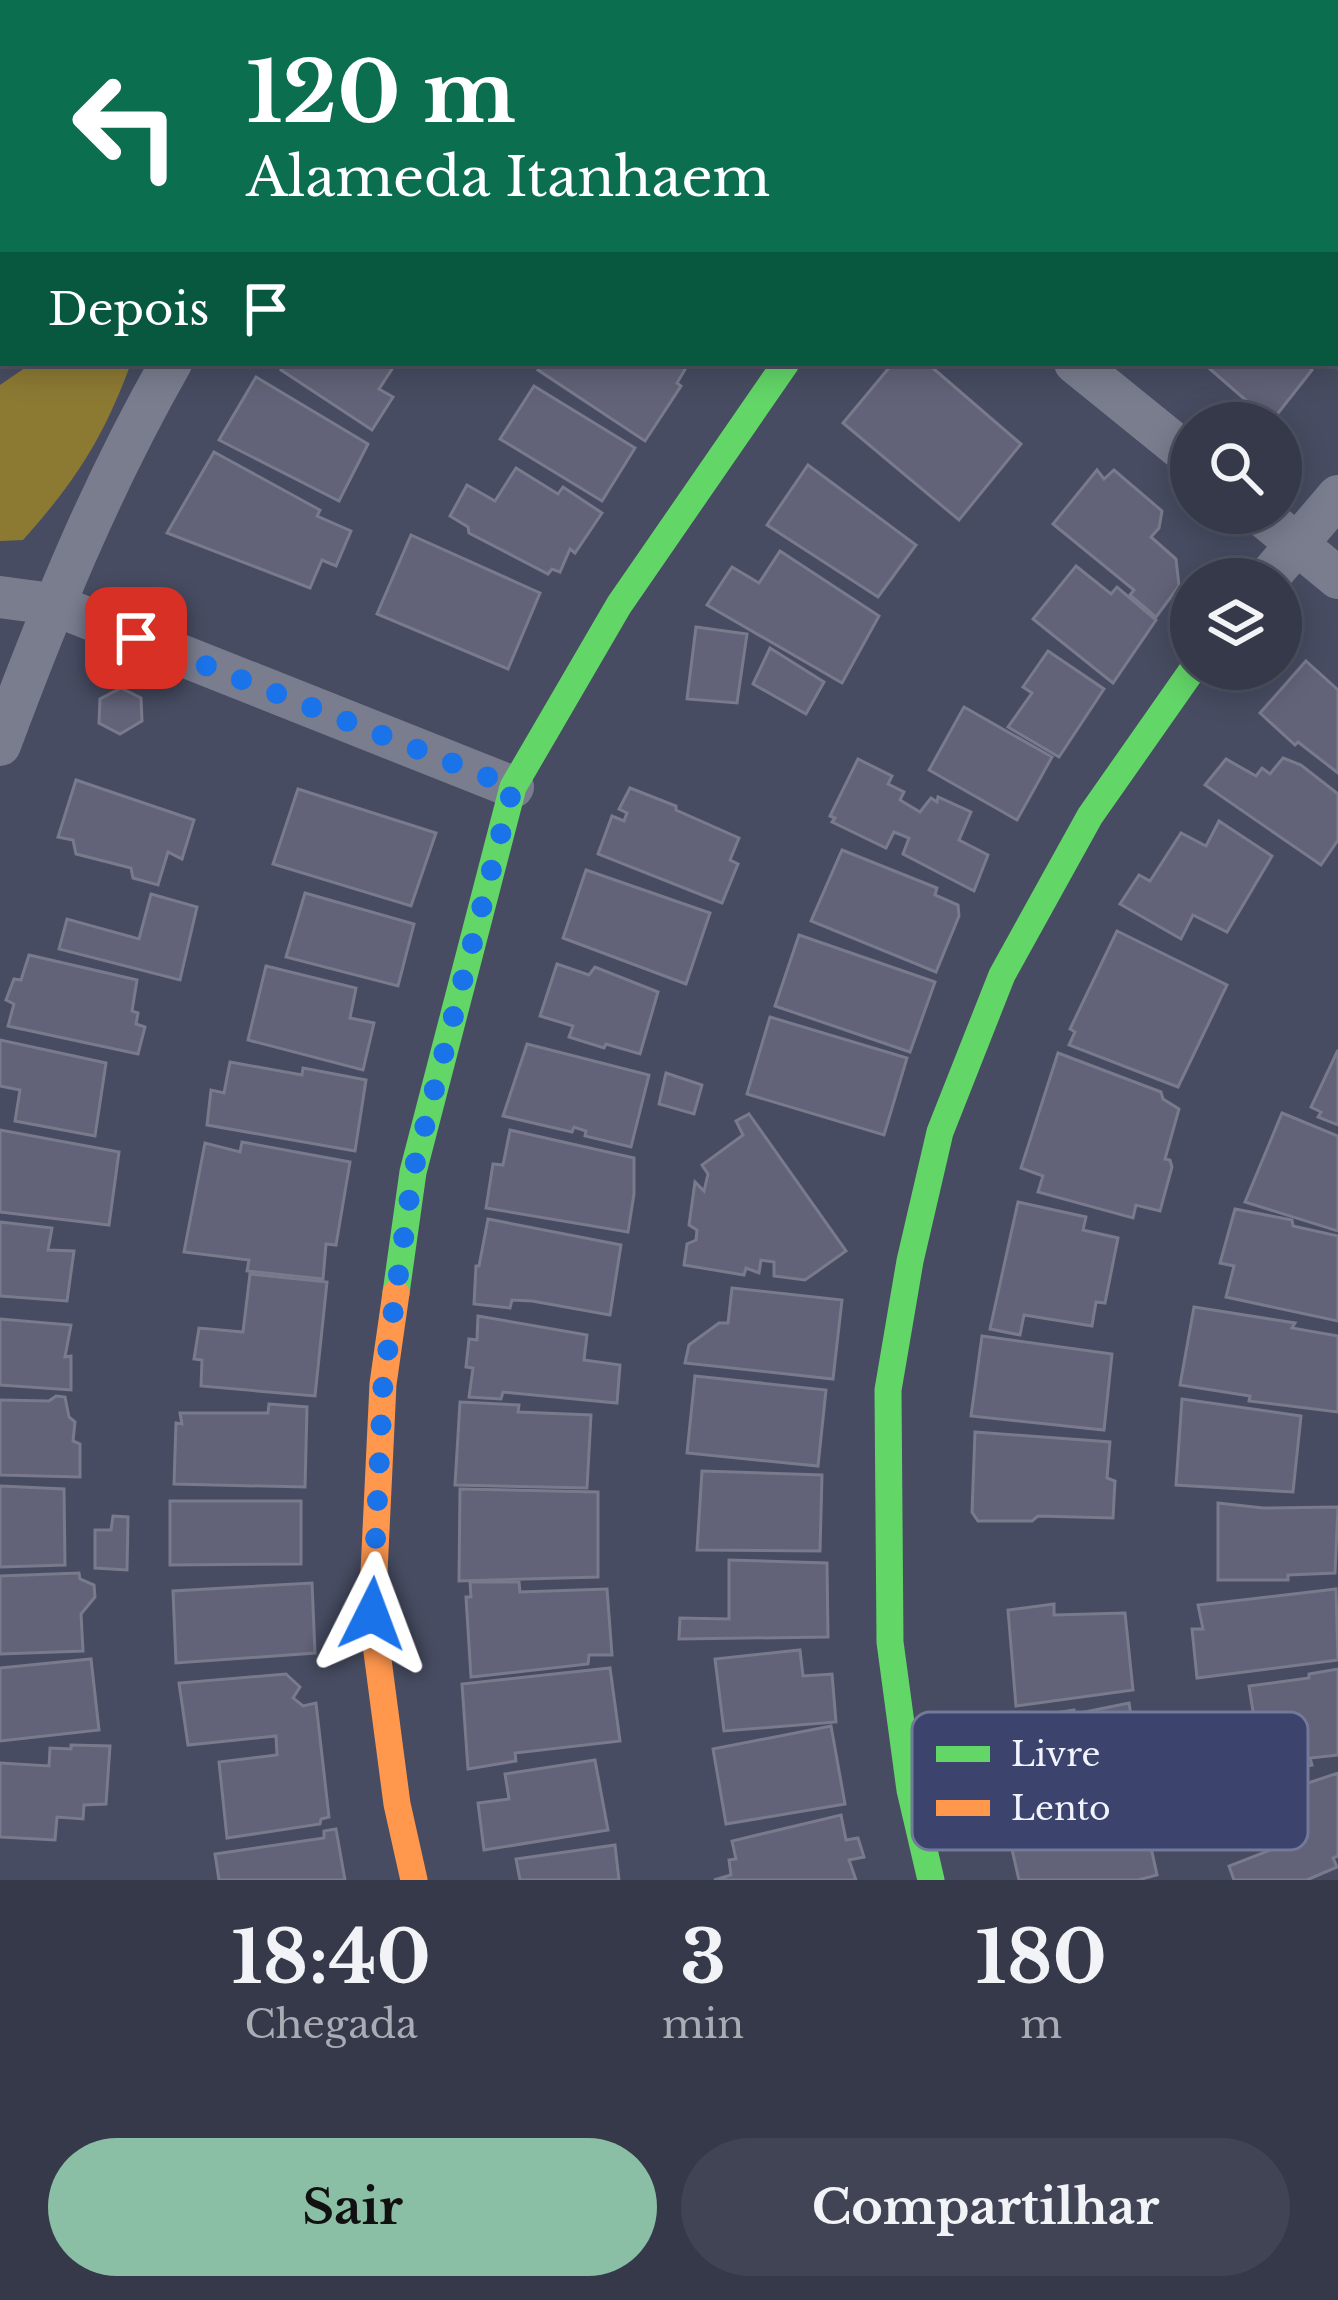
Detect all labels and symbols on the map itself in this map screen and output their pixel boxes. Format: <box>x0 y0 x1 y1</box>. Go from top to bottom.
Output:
pin <box>85 587 187 689</box>
position arrow <box>309 1551 435 1677</box>
legend <box>912 1712 1308 1850</box>
text: Livre <box>1011 1734 1101 1775</box>
text: Lento <box>1011 1788 1111 1829</box>

